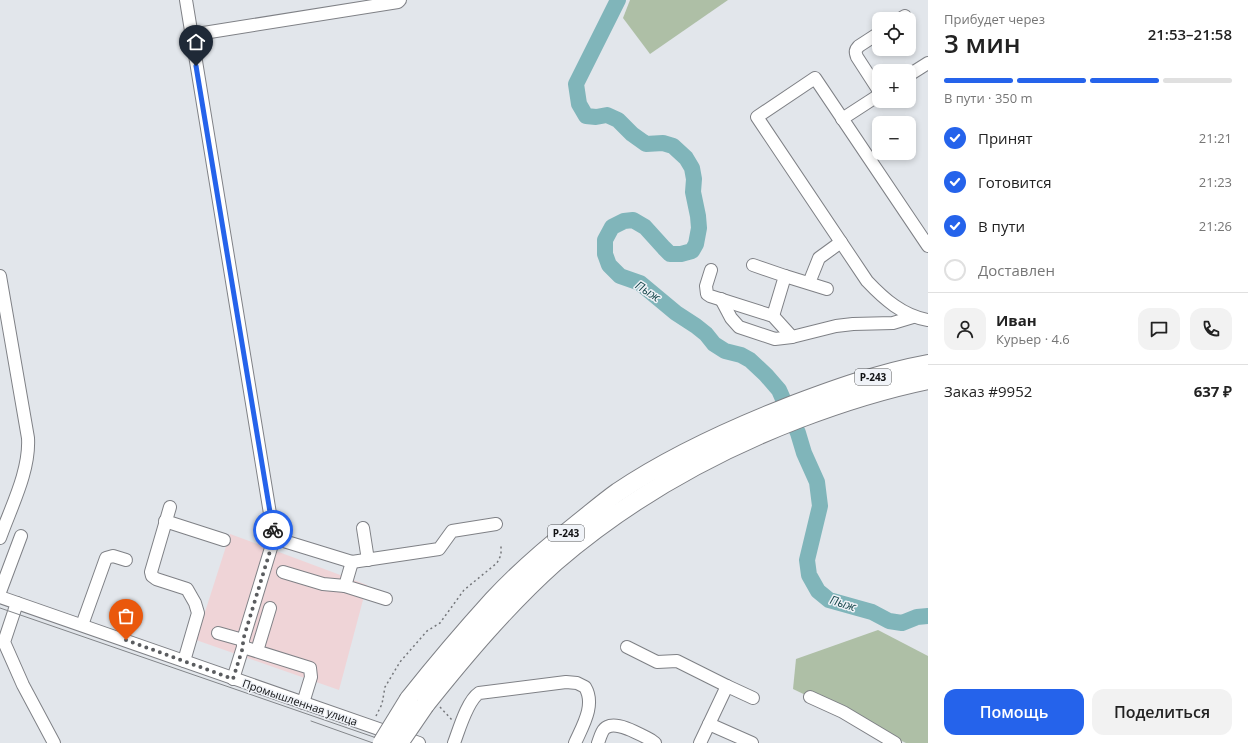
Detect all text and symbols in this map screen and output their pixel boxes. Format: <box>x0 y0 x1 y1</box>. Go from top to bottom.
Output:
text: Прибудет через <box>944 10 1045 28</box>
map controls <box>872 12 916 160</box>
button: locate <box>872 12 916 56</box>
text: 21:53–21:58 <box>1148 24 1232 44</box>
pin <box>179 25 213 66</box>
text: 3 мин <box>944 25 1021 61</box>
icon: home <box>185 31 207 53</box>
button: + <box>872 64 916 108</box>
text: В пути · 350 m <box>944 89 1033 107</box>
button: − <box>872 116 916 160</box>
icon: check <box>944 127 966 149</box>
text: Принят <box>978 128 1033 148</box>
text: 21:21 <box>1199 129 1232 147</box>
icon: check <box>944 171 966 193</box>
text: Готовится <box>978 172 1052 192</box>
text: 21:23 <box>1199 173 1232 191</box>
icon: check <box>944 215 966 237</box>
text: В пути <box>978 216 1025 236</box>
text: 21:26 <box>1199 217 1232 235</box>
text: Доставлен <box>978 260 1055 280</box>
water label: Пыж <box>632 277 665 306</box>
button: person <box>944 308 986 350</box>
button: chat <box>1138 308 1180 350</box>
button: phone <box>1190 308 1232 350</box>
text: Иван <box>996 310 1037 330</box>
text: Курьер · 4.6 <box>996 330 1070 348</box>
road number: Р-243 <box>855 369 891 385</box>
text: Заказ #9952 <box>944 381 1032 401</box>
text: 637 ₽ <box>1194 381 1232 401</box>
courier <box>253 510 293 550</box>
icon: bike <box>262 519 284 541</box>
road number: Р-243 <box>548 525 584 541</box>
water label: Пыж <box>828 591 859 616</box>
pin <box>109 599 143 640</box>
icon: bag <box>115 605 137 627</box>
street label: Промышленная улица <box>240 675 360 729</box>
button: Помощь <box>944 689 1084 735</box>
button: Поделиться <box>1092 689 1232 735</box>

